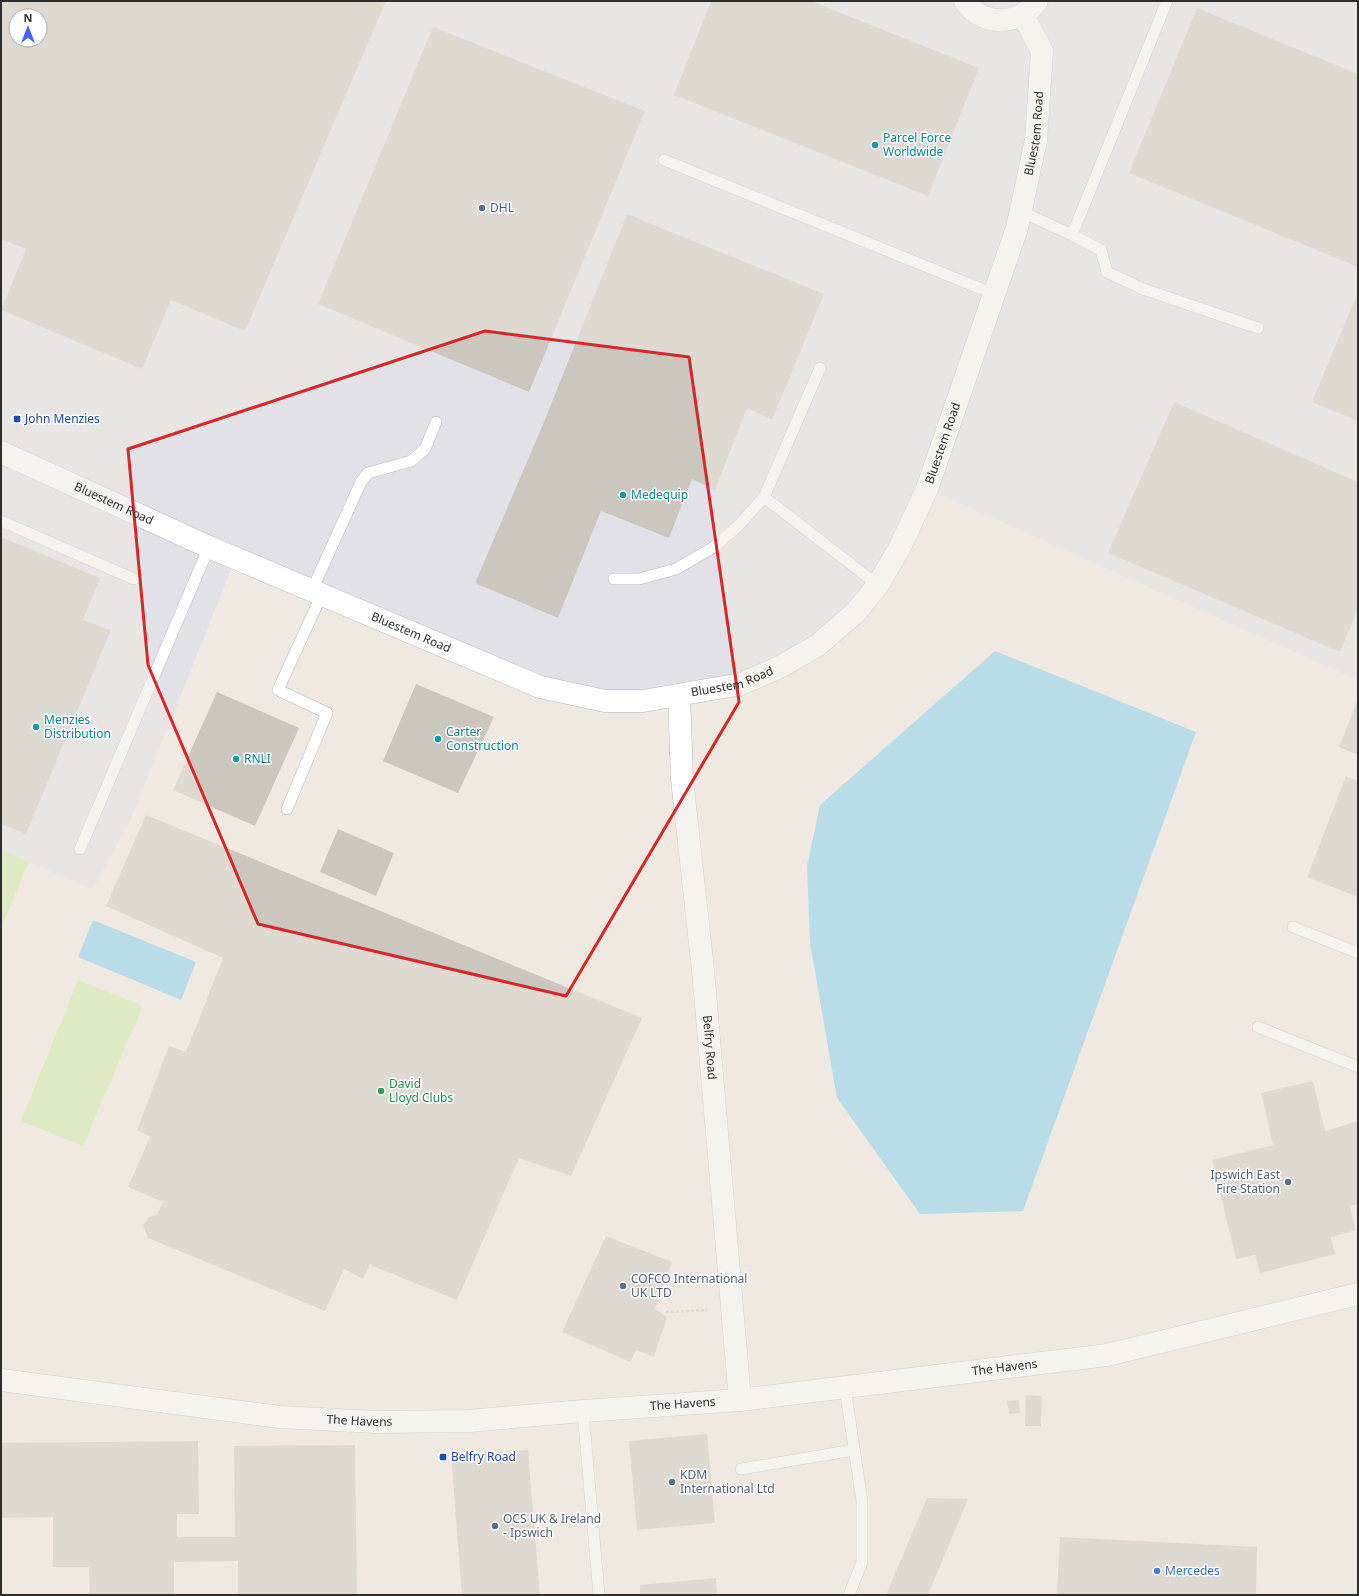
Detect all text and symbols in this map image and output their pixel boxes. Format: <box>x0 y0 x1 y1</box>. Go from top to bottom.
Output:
north arrow <box>8 8 48 48</box>
text: N <box>24 10 32 25</box>
street label: Bluestem Road <box>1020 91 1047 177</box>
place label: Parcel Force Worldwide <box>883 129 951 160</box>
marker: Parcel Force Worldwide <box>870 140 880 150</box>
place label: DHL <box>490 199 514 216</box>
marker: DHL <box>477 203 487 213</box>
street label: Bluestem Road <box>920 400 964 486</box>
place label: John Menzies <box>24 410 100 427</box>
marker: John Menzies <box>12 414 22 424</box>
street label: Bluestem Road <box>72 478 156 528</box>
place label: Medequip <box>631 486 688 503</box>
marker: Medequip <box>618 490 628 500</box>
street label: Bluestem Road <box>369 608 454 656</box>
street label: Bluestem Road <box>690 662 776 701</box>
place label: Menzies Distribution <box>44 711 111 742</box>
marker: Menzies Distribution <box>31 722 41 732</box>
place label: Carter Construction <box>446 723 519 754</box>
marker: Carter Construction <box>433 734 443 744</box>
place label: RNLI <box>244 750 271 767</box>
marker: RNLI <box>231 754 241 764</box>
street label: Belfry Road <box>699 1014 721 1081</box>
place label: David Lloyd Clubs <box>389 1075 454 1106</box>
marker: David Lloyd Clubs <box>376 1086 386 1096</box>
place label: Ipswich East Fire Station <box>1210 1166 1281 1197</box>
marker: Ipswich East Fire Station <box>1283 1177 1293 1187</box>
place label: COFCO International UK LTD <box>631 1270 747 1301</box>
marker: COFCO International UK LTD <box>618 1281 628 1291</box>
street label: The Havens <box>971 1355 1038 1379</box>
street label: The Havens <box>649 1393 716 1414</box>
street label: The Havens <box>326 1410 393 1430</box>
place label: Belfry Road <box>451 1448 516 1465</box>
marker: Belfry Road <box>438 1452 448 1462</box>
place label: KDM International Ltd <box>680 1466 775 1497</box>
marker: KDM International Ltd <box>667 1477 677 1487</box>
place label: OCS UK & Ireland - Ipswich <box>503 1510 601 1541</box>
marker: OCS UK & Ireland - Ipswich <box>490 1521 500 1531</box>
place label: Mercedes <box>1165 1562 1220 1579</box>
marker: Mercedes <box>1152 1566 1162 1576</box>

